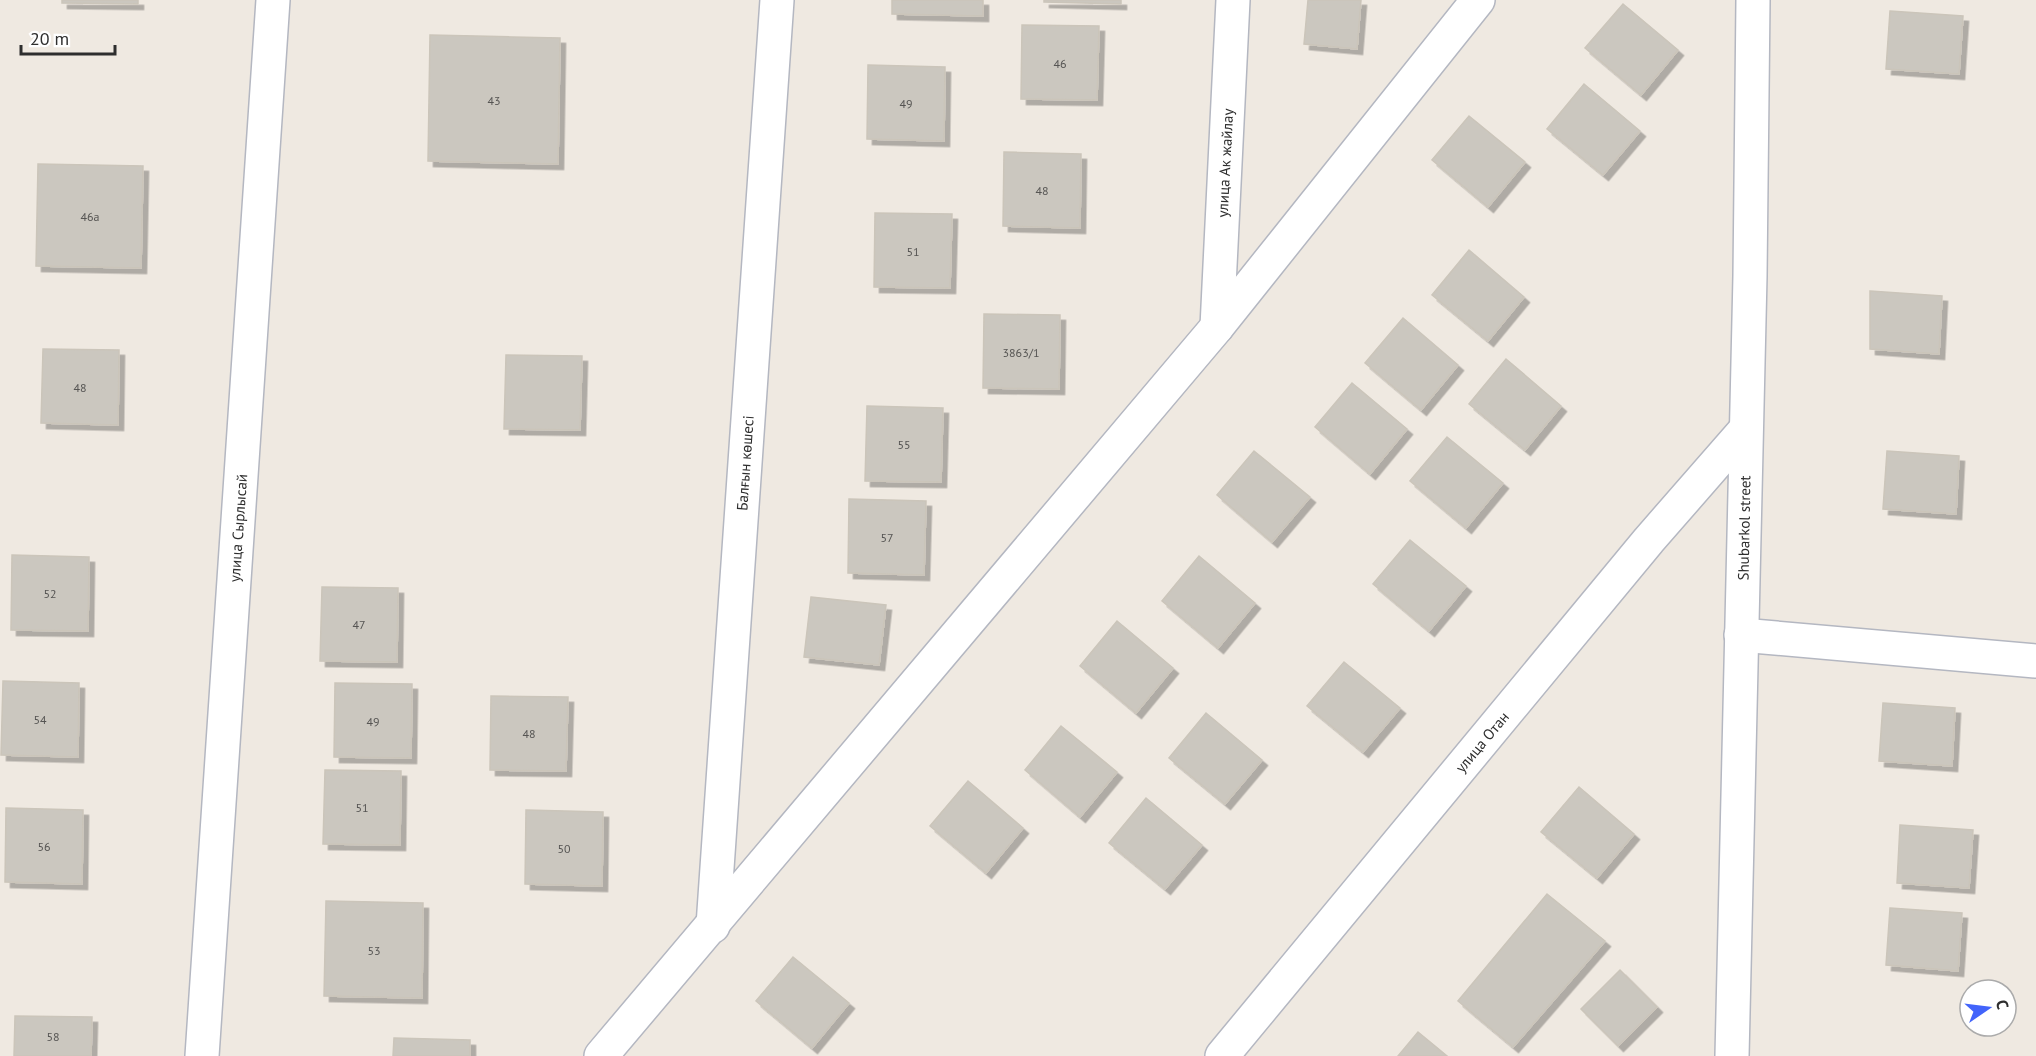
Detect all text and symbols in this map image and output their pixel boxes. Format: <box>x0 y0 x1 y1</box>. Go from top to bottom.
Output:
scale bar <box>21 18 116 56</box>
text: 20 m <box>30 27 69 50</box>
house number: 46 <box>1053 56 1067 71</box>
house number: 43 <box>487 93 501 108</box>
house number: 49 <box>899 96 913 111</box>
street label: улица Ак жайлау <box>1213 108 1237 218</box>
house number: 48 <box>1035 183 1049 198</box>
house number: 46а <box>80 209 100 224</box>
house number: 51 <box>906 244 920 259</box>
house number: 3863/1 <box>1003 345 1039 360</box>
house number: 48 <box>73 380 87 395</box>
street label: Балғын көшесі <box>732 415 758 511</box>
house number: 55 <box>897 437 911 452</box>
street label: улица Сырлысай <box>225 473 251 583</box>
street label: Shubarkol street <box>1734 475 1754 581</box>
house number: 57 <box>880 530 894 545</box>
house number: 52 <box>43 586 57 601</box>
house number: 47 <box>352 617 366 632</box>
street label: улица Отан <box>1451 708 1513 776</box>
house number: 54 <box>33 712 47 727</box>
house number: 49 <box>366 714 380 729</box>
house number: 48 <box>522 726 536 741</box>
house number: 51 <box>355 800 369 815</box>
house number: 56 <box>37 839 51 854</box>
house number: 50 <box>557 841 571 856</box>
house number: 53 <box>367 943 381 958</box>
north arrow <box>1958 978 2018 1038</box>
text: С <box>1992 998 2013 1011</box>
house number: 58 <box>46 1029 60 1044</box>

